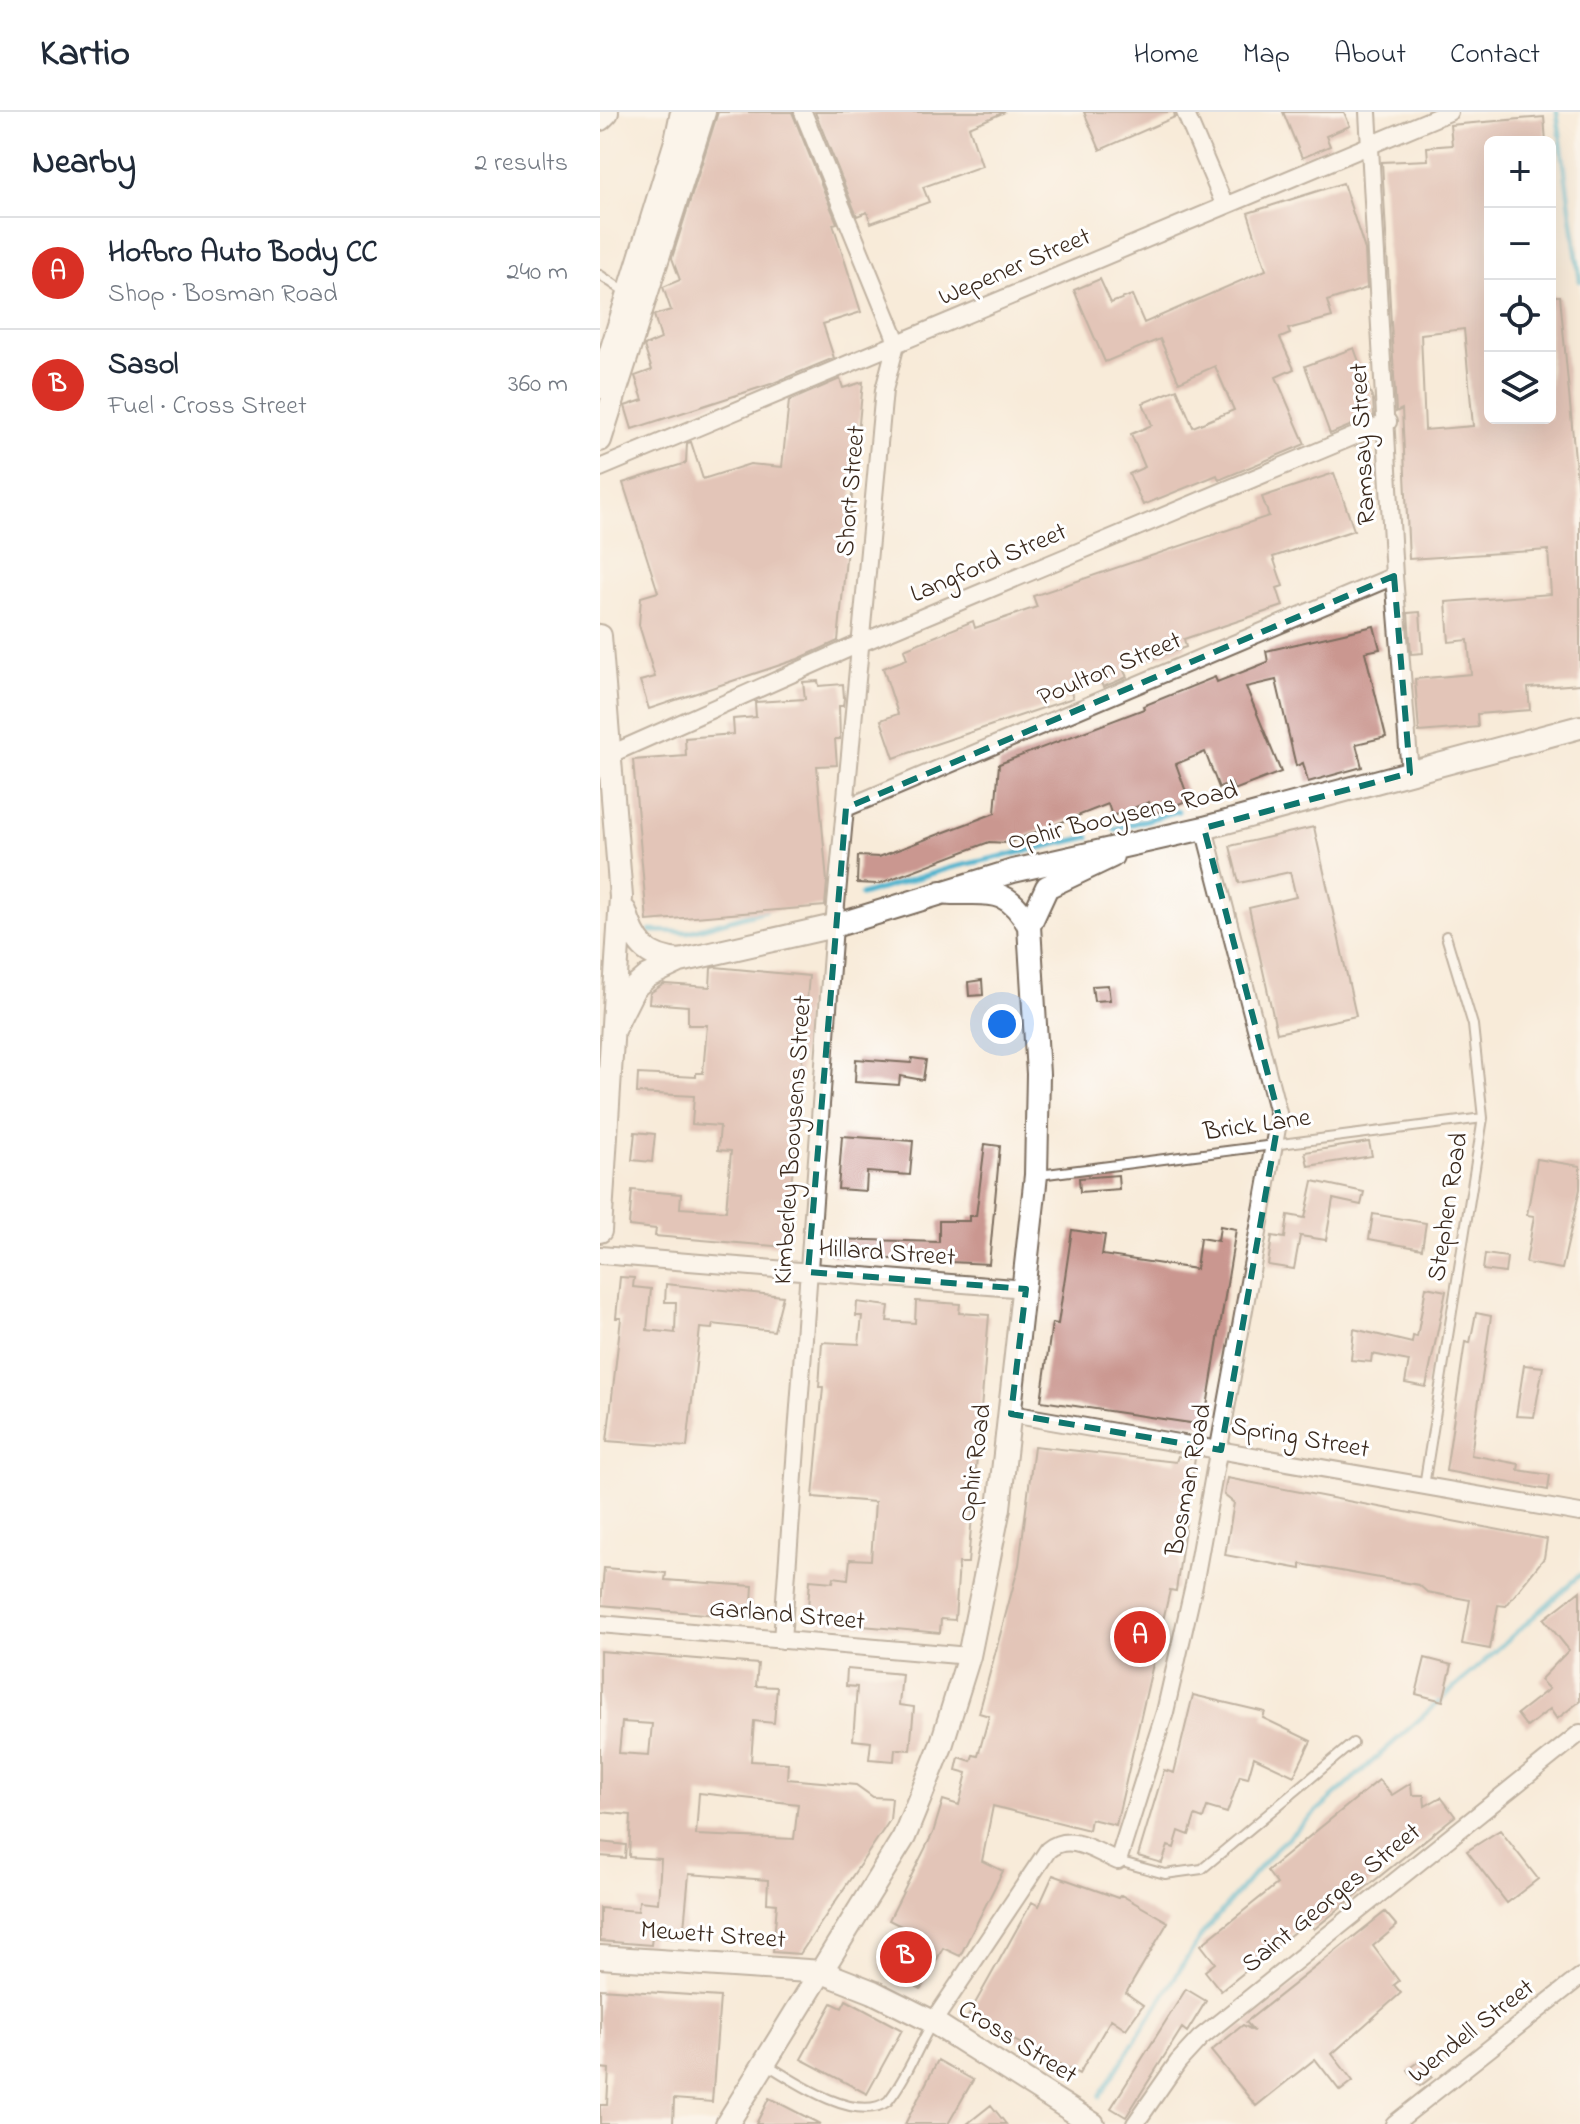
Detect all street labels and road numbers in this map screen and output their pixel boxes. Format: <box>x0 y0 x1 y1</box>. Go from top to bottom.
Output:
street label: Wepener Street <box>933 219 1097 317</box>
street label: Ramsay Street <box>1341 362 1387 526</box>
street label: Short Street <box>827 424 877 558</box>
street label: Langford Street <box>905 514 1073 614</box>
street label: Poulton Street <box>1032 622 1188 717</box>
street label: Ophir Booysens Road <box>1004 772 1242 862</box>
street label: Kimberley Booysens Street <box>765 994 823 1286</box>
street label: Brick Lane <box>1200 1100 1313 1152</box>
street label: Stephen Road <box>1418 1129 1480 1284</box>
street label: Hillard Street <box>817 1230 957 1278</box>
street label: Bosman Road <box>1156 1400 1223 1560</box>
street label: Ophir Road <box>949 1401 1003 1524</box>
street label: Spring Street <box>1228 1408 1373 1470</box>
street label: Garland Street <box>708 1590 867 1642</box>
street label: Saint Georges Street <box>1234 1814 1430 1983</box>
street label: Mewett Street <box>639 1912 787 1960</box>
street label: Wendell Street <box>1401 1970 1544 2094</box>
street label: Cross Street <box>950 1991 1084 2095</box>

